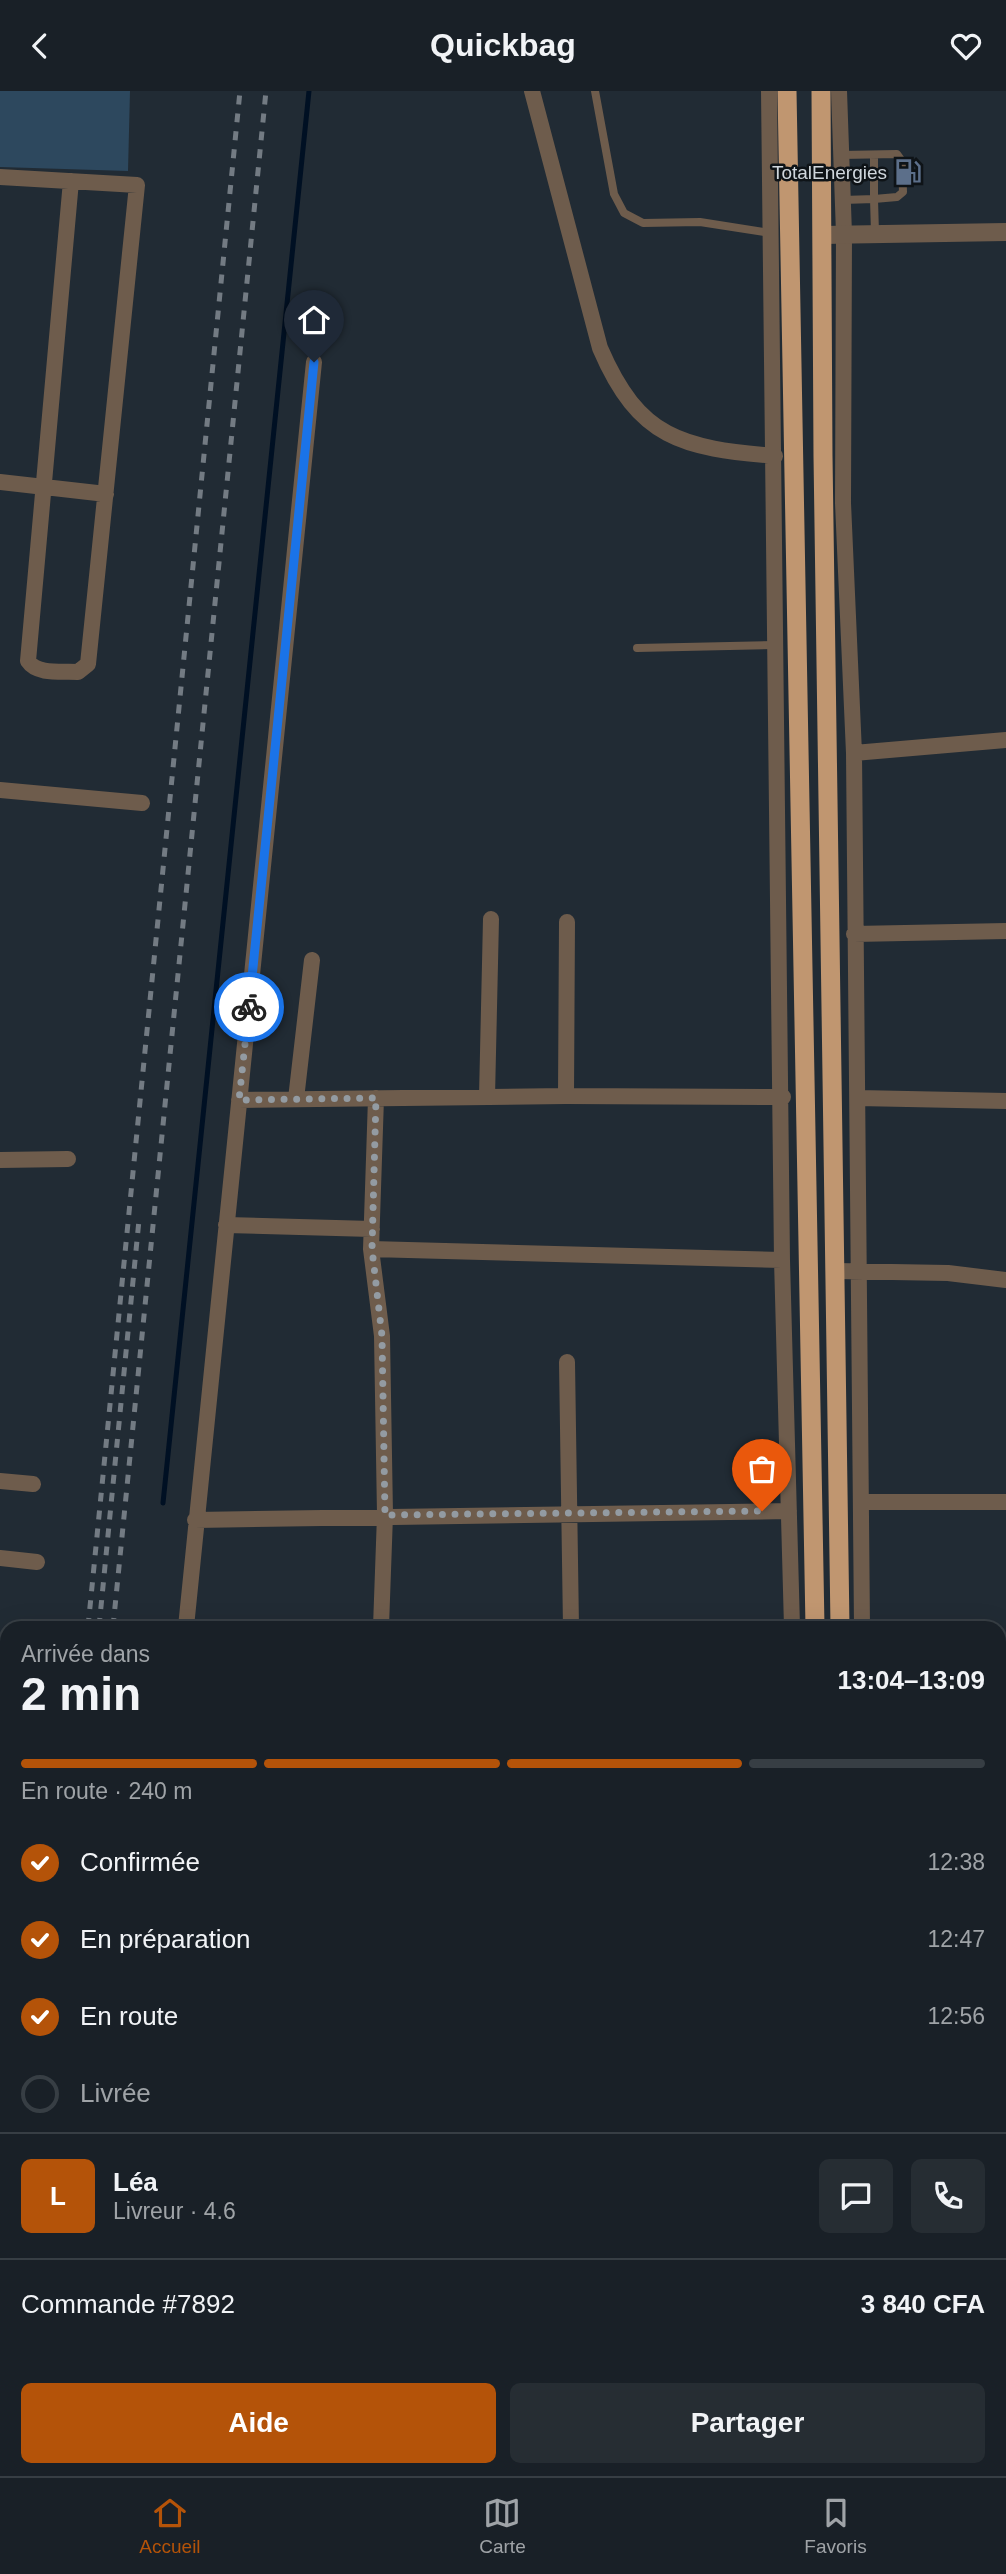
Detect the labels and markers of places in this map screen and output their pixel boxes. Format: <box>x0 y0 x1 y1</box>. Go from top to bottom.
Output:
fuel station icon: TotalEnergies <box>893 157 923 187</box>
place label: TotalEnergies <box>772 162 887 183</box>
pin <box>284 290 344 362</box>
pin <box>732 1439 792 1511</box>

